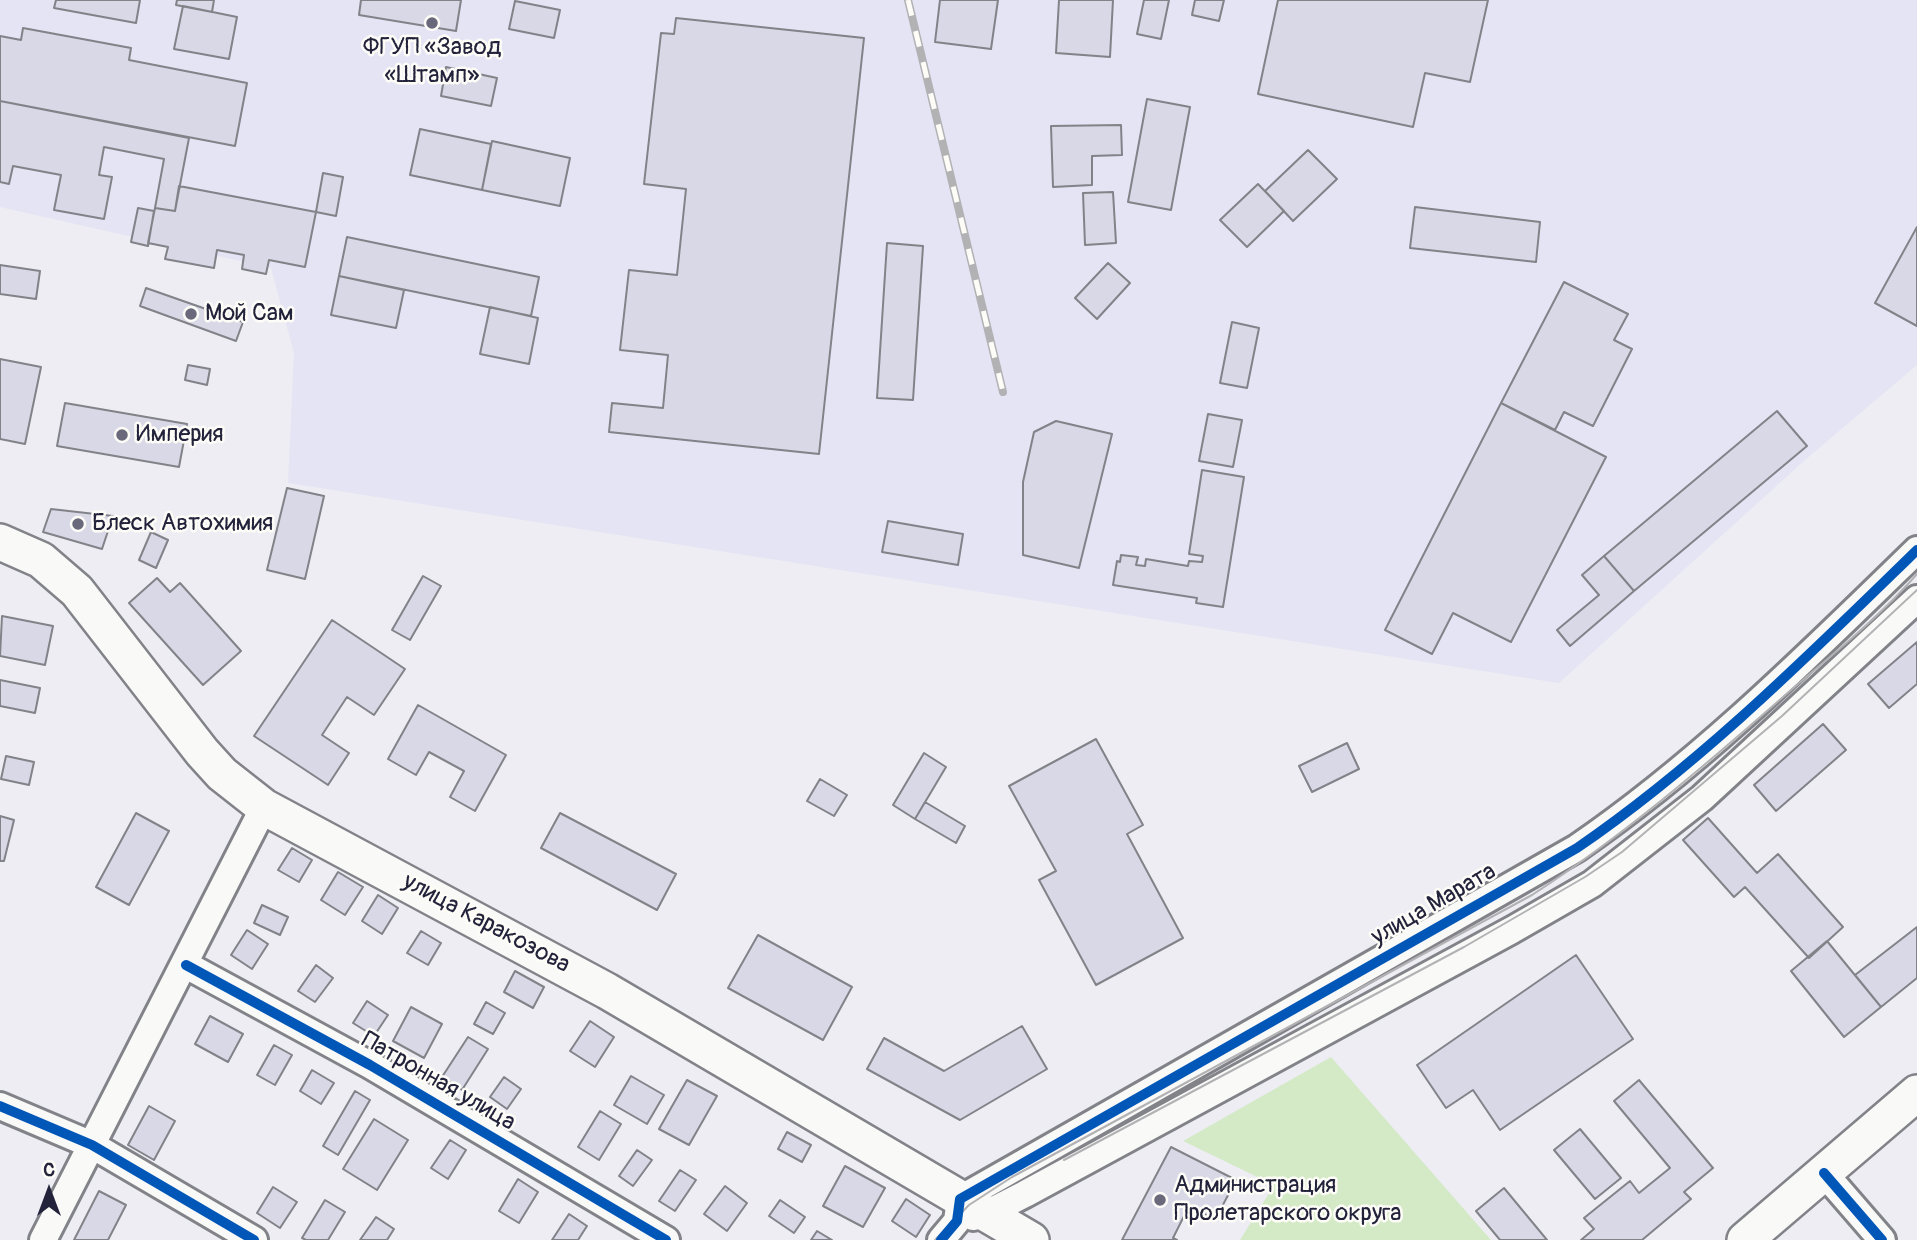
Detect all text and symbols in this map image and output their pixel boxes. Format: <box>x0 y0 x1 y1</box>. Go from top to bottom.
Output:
marker: ФГУП «Завод «Штамп» <box>424 15 440 31</box>
place label: ФГУП «Завод «Штамп» <box>363 34 501 90</box>
place label: Мой Сам <box>205 300 294 328</box>
marker: Мой Сам <box>183 306 199 322</box>
place label: Империя <box>136 421 224 449</box>
marker: Империя <box>114 427 130 443</box>
place label: Блеск Автохимия <box>92 510 273 538</box>
marker: Блеск Автохимия <box>70 516 86 532</box>
street label: улица Марата <box>1367 858 1501 952</box>
street label: улица Каракозова <box>398 868 574 980</box>
street label: Патронная улица <box>356 1026 520 1138</box>
north arrow <box>14 1156 84 1226</box>
text: С <box>43 1158 55 1182</box>
place label: Администрация Пролетарского округа <box>1174 1172 1402 1228</box>
marker: Администрация Пролетарского округа <box>1152 1192 1168 1208</box>

